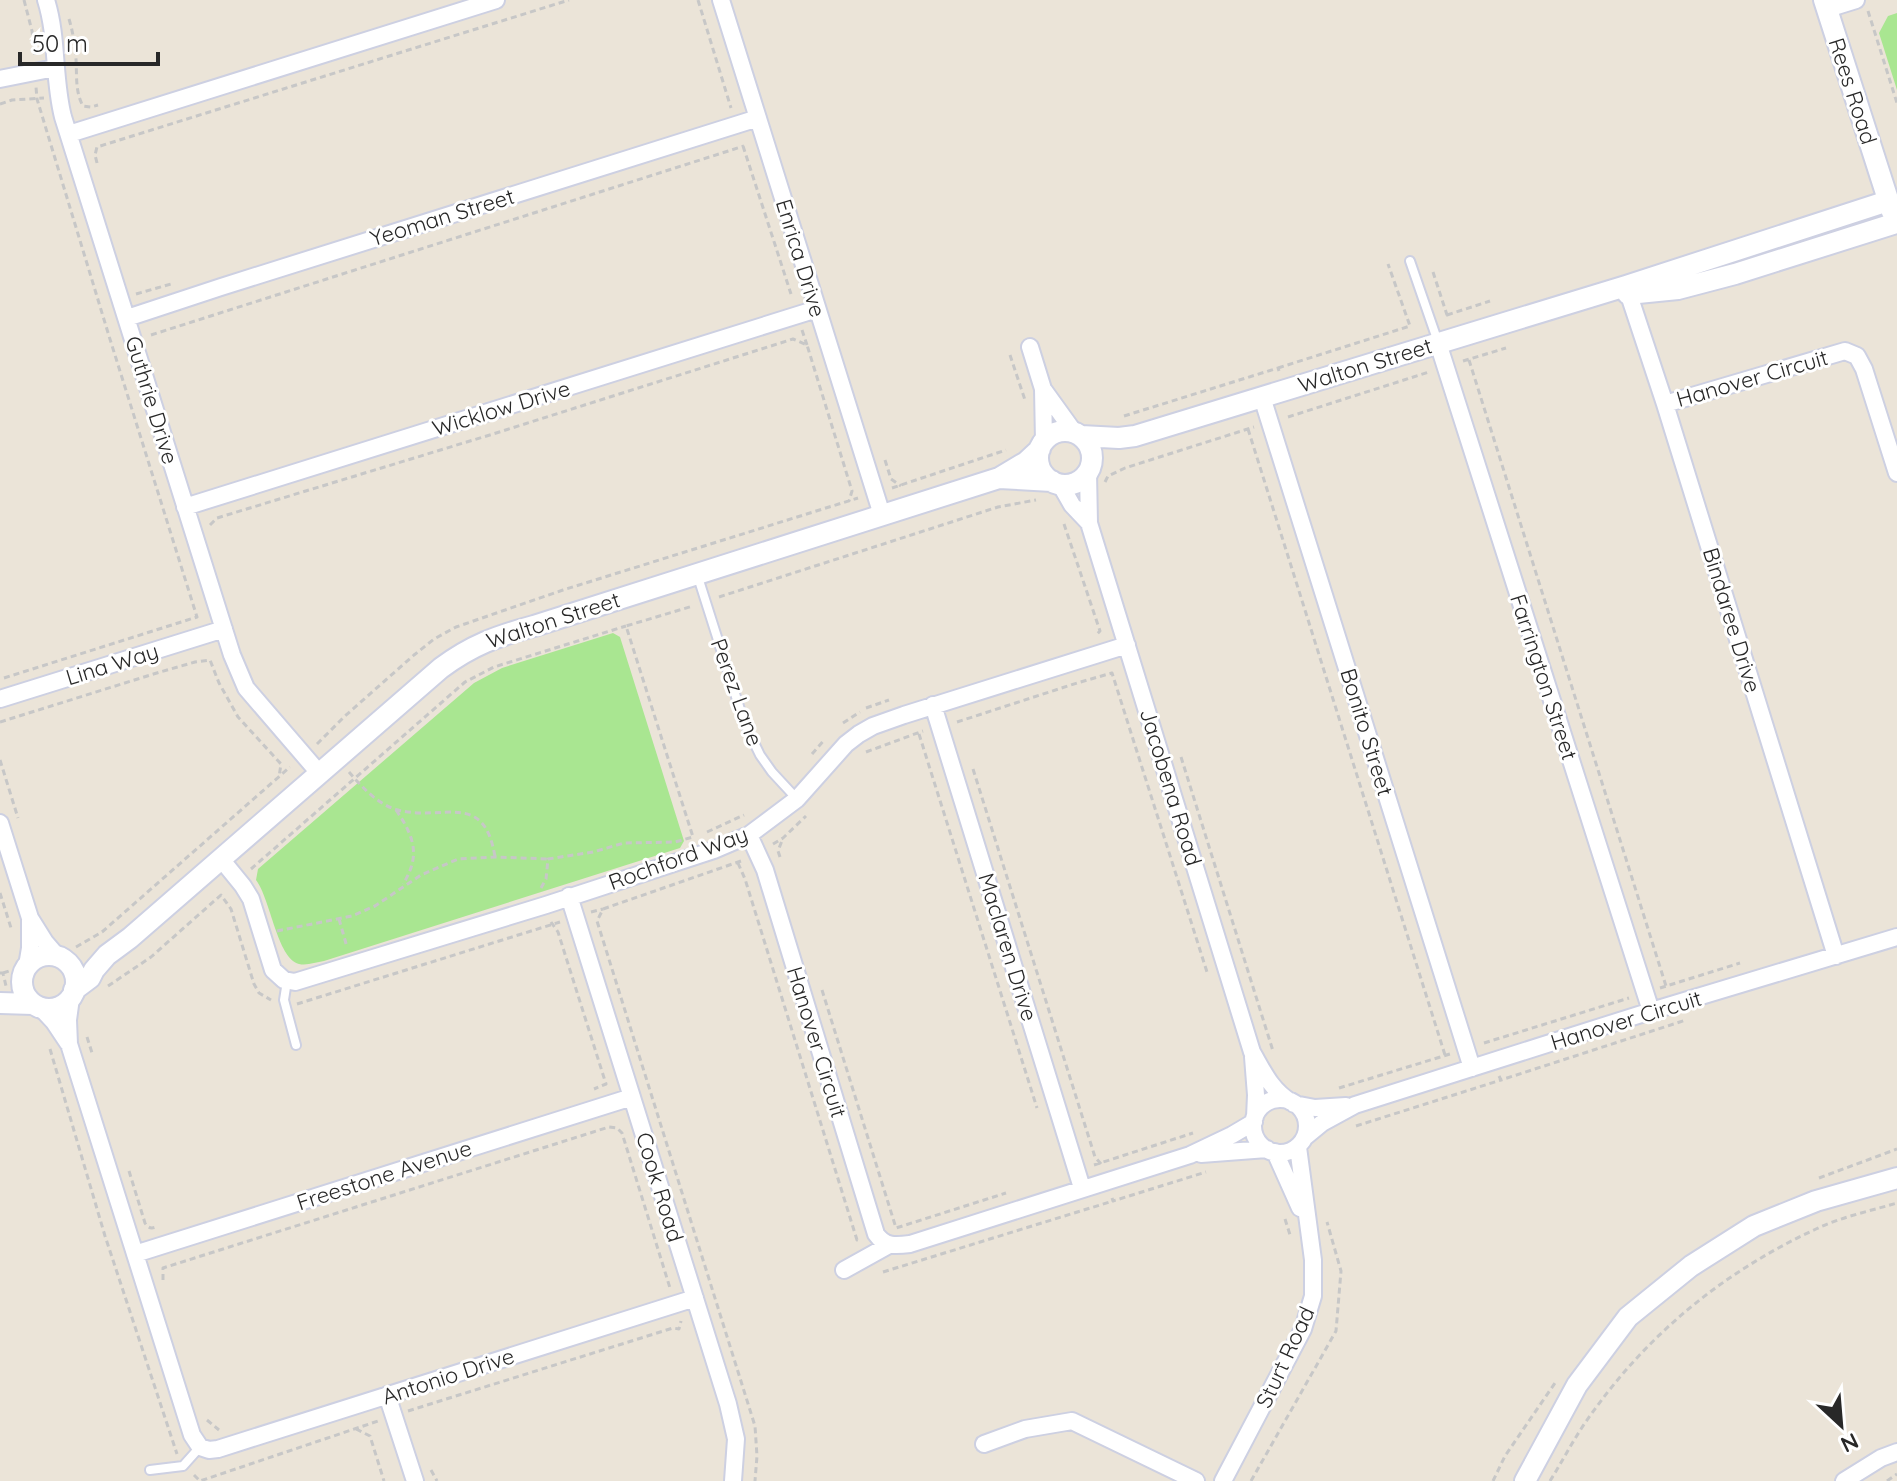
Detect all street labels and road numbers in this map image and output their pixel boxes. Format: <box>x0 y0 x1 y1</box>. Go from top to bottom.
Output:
street label: Rees Road <box>1823 34 1883 148</box>
street label: Yeoman Street <box>366 182 518 252</box>
street label: Enrica Drive <box>770 196 832 320</box>
street label: Walton Street <box>1295 331 1435 399</box>
street label: Guthrie Drive <box>119 333 185 467</box>
street label: Hanover Circuit <box>1673 343 1831 413</box>
street label: Wicklow Drive <box>429 374 573 442</box>
street label: Bindaree Drive <box>1697 544 1767 696</box>
street label: Walton Street <box>483 585 623 655</box>
street label: Farrington Street <box>1504 590 1584 764</box>
street label: Perez Lane <box>705 634 769 750</box>
street label: Lina Way <box>62 637 162 691</box>
street label: Bonito Street <box>1334 665 1400 799</box>
street label: Jacobena Road <box>1134 705 1208 869</box>
street label: Rochford Way <box>604 820 752 896</box>
street label: Maclaren Drive <box>972 870 1044 1024</box>
street label: Hanover Circuit <box>781 963 853 1121</box>
street label: Hanover Circuit <box>1547 984 1705 1056</box>
street label: Cook Road <box>630 1129 690 1245</box>
street label: Freestone Avenue <box>293 1133 475 1217</box>
street label: Sturt Road <box>1249 1302 1321 1412</box>
street label: Antonio Drive <box>378 1341 518 1411</box>

